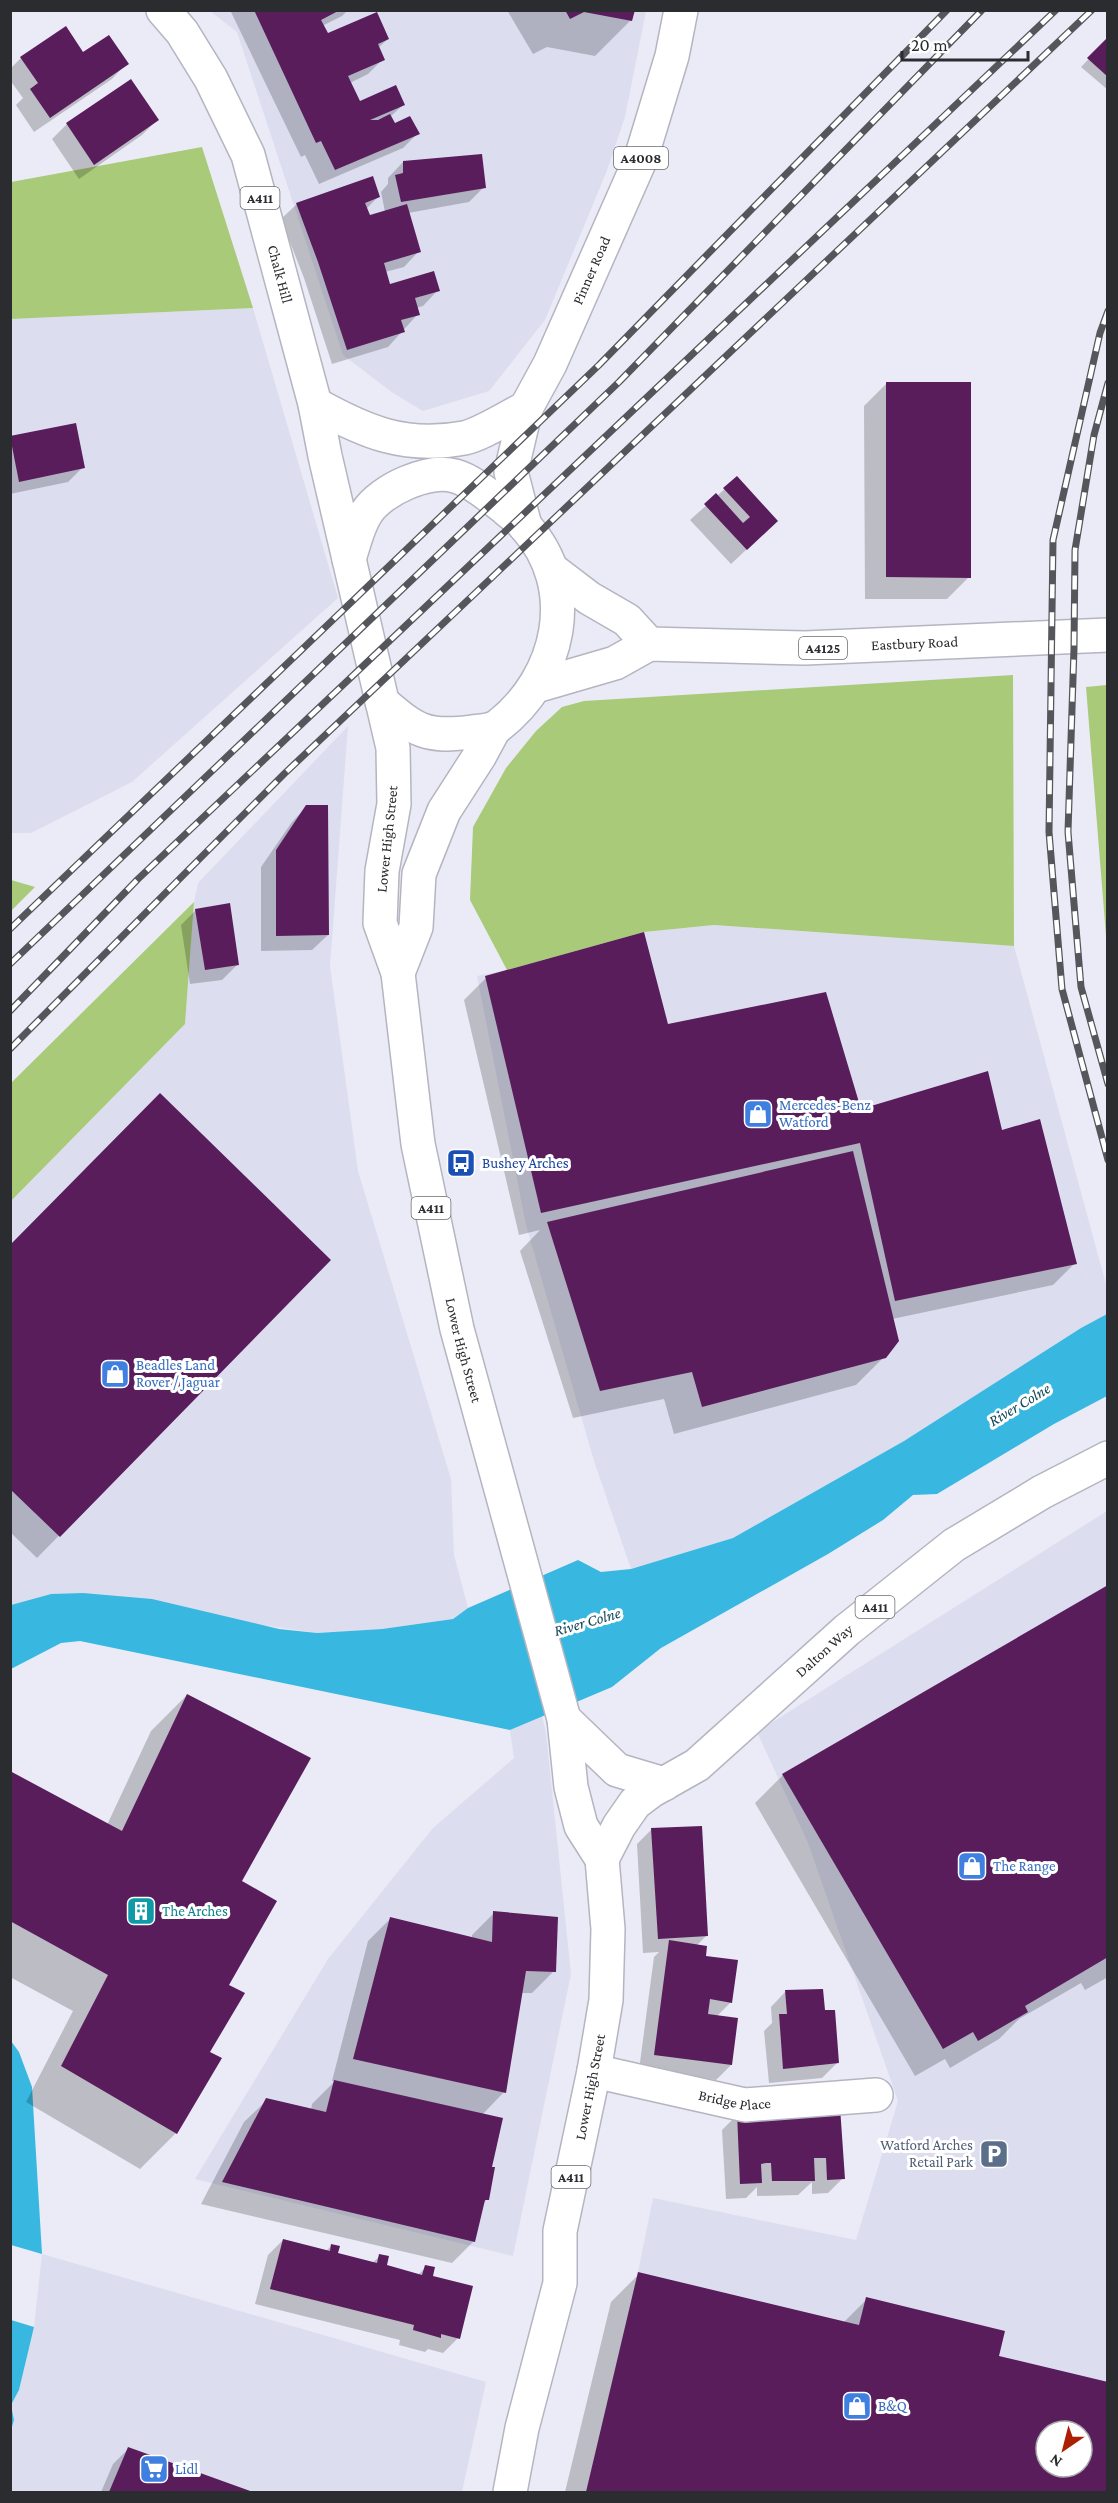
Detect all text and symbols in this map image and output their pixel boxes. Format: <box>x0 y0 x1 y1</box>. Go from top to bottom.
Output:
scale bar <box>902 24 1028 62</box>
text: 20 m <box>911 35 948 55</box>
road number: A4008 <box>614 147 668 169</box>
road number: A411 <box>240 187 280 209</box>
street label: Pinner Road <box>569 234 613 307</box>
street label: Chalk Hill <box>265 243 295 305</box>
street label: Eastbury Road <box>871 633 959 653</box>
road number: A4125 <box>799 637 847 659</box>
street label: Lower High Street <box>373 784 402 893</box>
place label: Mercedes-Benz Watford <box>779 1097 871 1130</box>
shop icon: Mercedes-Benz Watford <box>742 1098 774 1130</box>
bus stop icon: Bushey Arches <box>445 1147 477 1179</box>
place label: Bushey Arches <box>482 1155 569 1172</box>
road number: A411 <box>412 1197 450 1219</box>
street label: Lower High Street <box>443 1296 485 1405</box>
place label: Beadles Land Rover / Jaguar <box>136 1357 221 1391</box>
shop icon: Beadles Land Rover / Jaguar <box>99 1358 131 1390</box>
water label: River Colne <box>985 1379 1053 1429</box>
road number: A411 <box>856 1596 894 1618</box>
water label: River Colne <box>552 1604 622 1639</box>
street label: Dalton Way <box>792 1621 856 1680</box>
shop icon: The Range <box>956 1850 988 1882</box>
place label: The Range <box>993 1858 1056 1875</box>
building icon: The Arches <box>125 1895 157 1927</box>
place label: The Arches <box>162 1903 228 1919</box>
street label: Lower High Street <box>572 2032 609 2142</box>
street label: Bridge Place <box>697 2087 772 2113</box>
place label: Watford Arches Retail Park <box>880 2137 974 2170</box>
parking icon: Watford Arches Retail Park <box>978 2138 1010 2170</box>
road number: A411 <box>552 2166 590 2188</box>
shop icon: B&Q <box>841 2390 873 2422</box>
place label: B&Q <box>878 2398 908 2414</box>
north arrow <box>1034 2419 1094 2479</box>
text: N <box>1046 2451 1065 2471</box>
supermarket icon: Lidl <box>138 2453 170 2485</box>
place label: Lidl <box>175 2461 198 2477</box>

